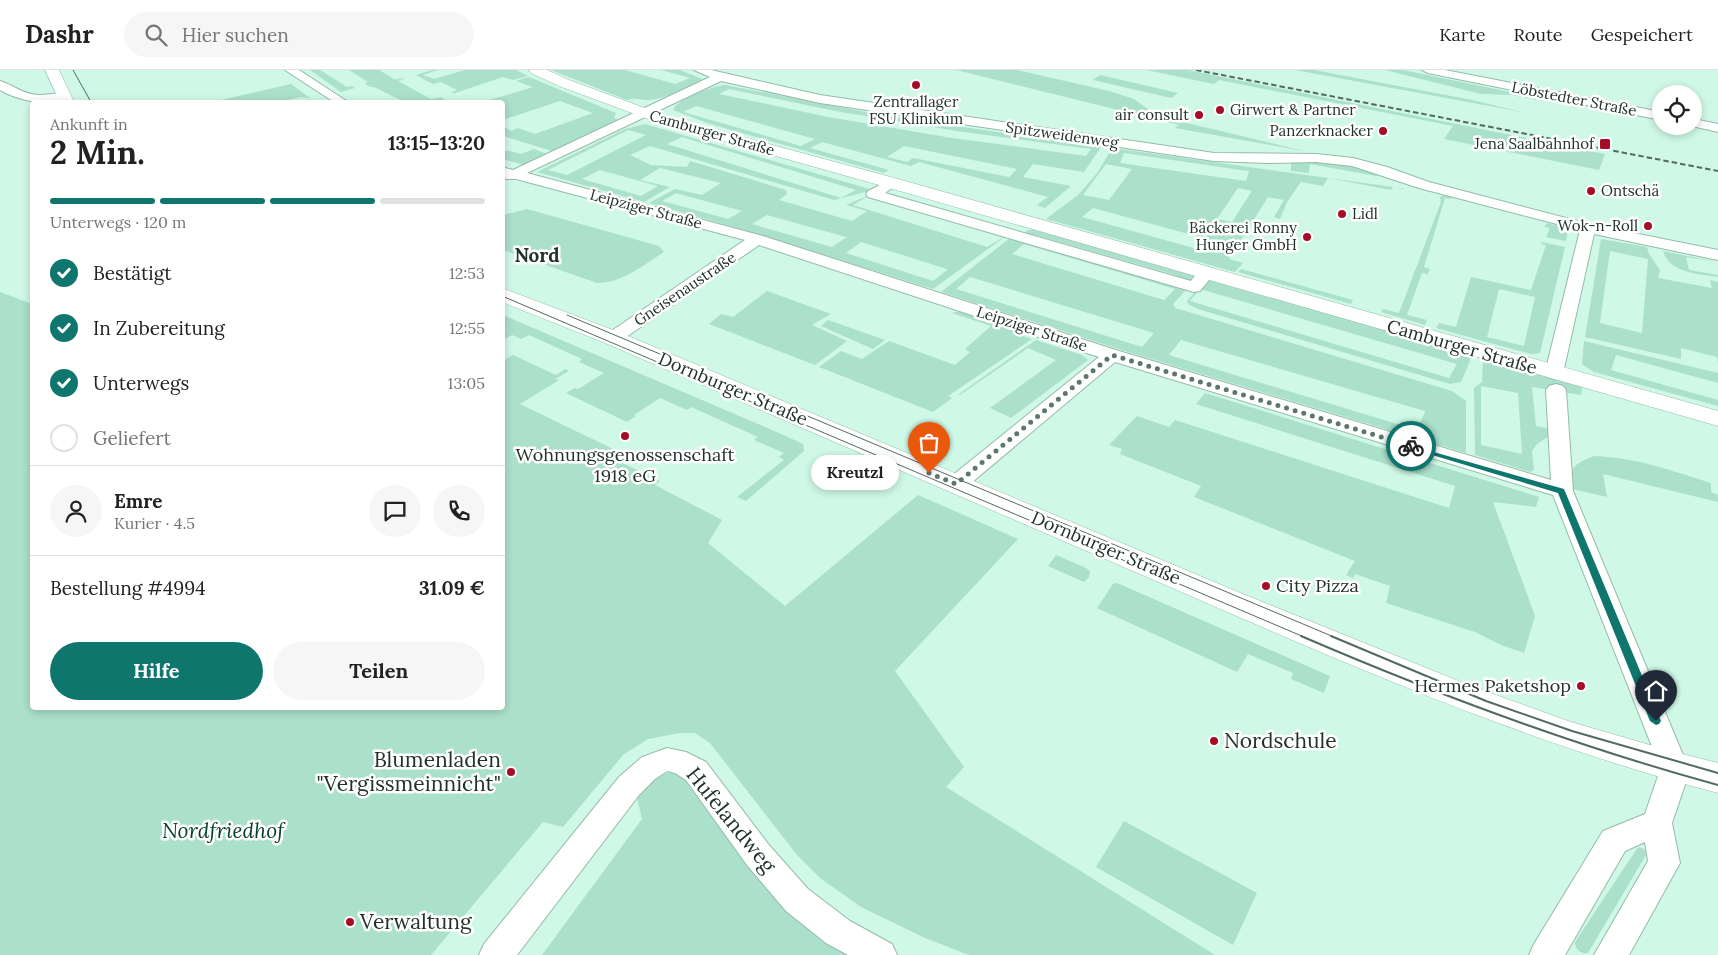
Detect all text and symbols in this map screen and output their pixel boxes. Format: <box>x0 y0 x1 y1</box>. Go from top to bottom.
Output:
search box <box>124 12 474 57</box>
text: Dashr <box>25 19 94 50</box>
icon: search <box>142 21 170 49</box>
text: Hier suchen <box>182 23 289 47</box>
text: Karte <box>1439 23 1485 46</box>
text: Route <box>1513 23 1563 46</box>
text: Gespeichert <box>1591 23 1693 46</box>
street label: Löbstedter Straße <box>1510 77 1638 120</box>
marker: Zentrallager FSU Klinikum <box>910 79 922 91</box>
map controls <box>1652 85 1702 135</box>
button: locate <box>1652 85 1702 135</box>
place label: Zentrallager FSU Klinikum <box>869 92 963 128</box>
place label: Girwert & Partner <box>1230 100 1356 119</box>
marker: Girwert & Partner <box>1214 104 1226 116</box>
place label: air consult <box>1115 105 1189 124</box>
street label: Camburger Straße <box>647 106 777 159</box>
marker: air consult <box>1193 109 1205 121</box>
text: Ankunft in <box>50 114 128 134</box>
street label: Spitzweidenweg <box>1004 117 1120 152</box>
place label: Panzerknacker <box>1270 121 1373 140</box>
marker: Panzerknacker <box>1377 125 1389 137</box>
text: 13:15–13:20 <box>388 131 485 155</box>
text: 2 Min. <box>50 132 145 173</box>
place label: Jena Saalbahnhof <box>1473 134 1595 153</box>
marker: Jena Saalbahnhof <box>1598 137 1612 151</box>
place label: Ontschä <box>1601 181 1660 200</box>
street label: Leipziger Straße <box>588 184 704 233</box>
marker: Ontschä <box>1585 185 1597 197</box>
place label: Lidl <box>1352 204 1378 223</box>
marker: Lidl <box>1336 208 1348 220</box>
text: Unterwegs · 120 m <box>50 212 186 232</box>
place label: Wok-n-Roll <box>1557 216 1638 235</box>
place label: Bäckerei Ronny Hunger GmbH <box>1189 218 1297 254</box>
marker: Wok-n-Roll <box>1642 220 1654 232</box>
marker: Bäckerei Ronny Hunger GmbH <box>1301 231 1313 243</box>
district label: Nord <box>514 243 560 267</box>
street label: Gneisenaustraße <box>630 247 739 330</box>
icon: check <box>50 259 78 287</box>
text: Bestätigt <box>93 261 172 285</box>
text: 12:53 <box>449 263 485 283</box>
street label: Leipziger Straße <box>974 302 1090 355</box>
icon: check <box>50 314 78 342</box>
street label: Camburger Straße <box>1384 314 1540 379</box>
text: In Zubereitung <box>93 316 225 340</box>
text: 12:55 <box>449 318 485 338</box>
street label: Dornburger Straße <box>655 347 811 430</box>
icon: check <box>50 369 78 397</box>
text: Unterwegs <box>93 371 189 395</box>
text: 13:05 <box>448 373 485 393</box>
courier <box>1386 421 1436 471</box>
pin <box>908 422 950 473</box>
text: Geliefert <box>93 426 171 450</box>
icon: bag <box>915 429 943 457</box>
marker: Wohnungsgenossenschaft 1918 eG <box>619 430 631 442</box>
icon: bike <box>1397 432 1425 460</box>
place label: Wohnungsgenossenschaft 1918 eG <box>515 443 735 487</box>
callout: Kreutzl <box>812 456 899 490</box>
text: Kreutzl <box>826 462 884 482</box>
button: person <box>50 485 102 537</box>
button: chat <box>369 485 421 537</box>
button: phone <box>433 485 485 537</box>
text: Emre <box>114 489 162 513</box>
street label: Dornburger Straße <box>1028 506 1184 589</box>
text: Kurier · 4.5 <box>114 513 195 533</box>
place label: City Pizza <box>1276 574 1359 597</box>
text: Bestellung #4994 <box>50 576 206 600</box>
text: 31.09 € <box>419 576 485 600</box>
marker: City Pizza <box>1260 580 1272 592</box>
button: Hilfe <box>50 642 263 700</box>
button: Teilen <box>273 642 485 700</box>
pin <box>1635 670 1677 721</box>
place label: Hermes Paketshop <box>1414 674 1571 697</box>
icon: home <box>1642 677 1670 705</box>
marker: Hermes Paketshop <box>1575 680 1587 692</box>
place label: Nordschule <box>1224 727 1337 754</box>
marker: Nordschule <box>1208 735 1220 747</box>
place label: Blumenladen "Vergissmeinnicht" <box>317 746 501 797</box>
street label: Hufelandweg <box>681 761 782 878</box>
marker: Blumenladen "Vergissmeinnicht" <box>505 766 517 778</box>
park label: Nordfriedhof <box>162 817 286 844</box>
place label: Verwaltung <box>359 908 472 935</box>
marker: Verwaltung <box>344 916 356 928</box>

